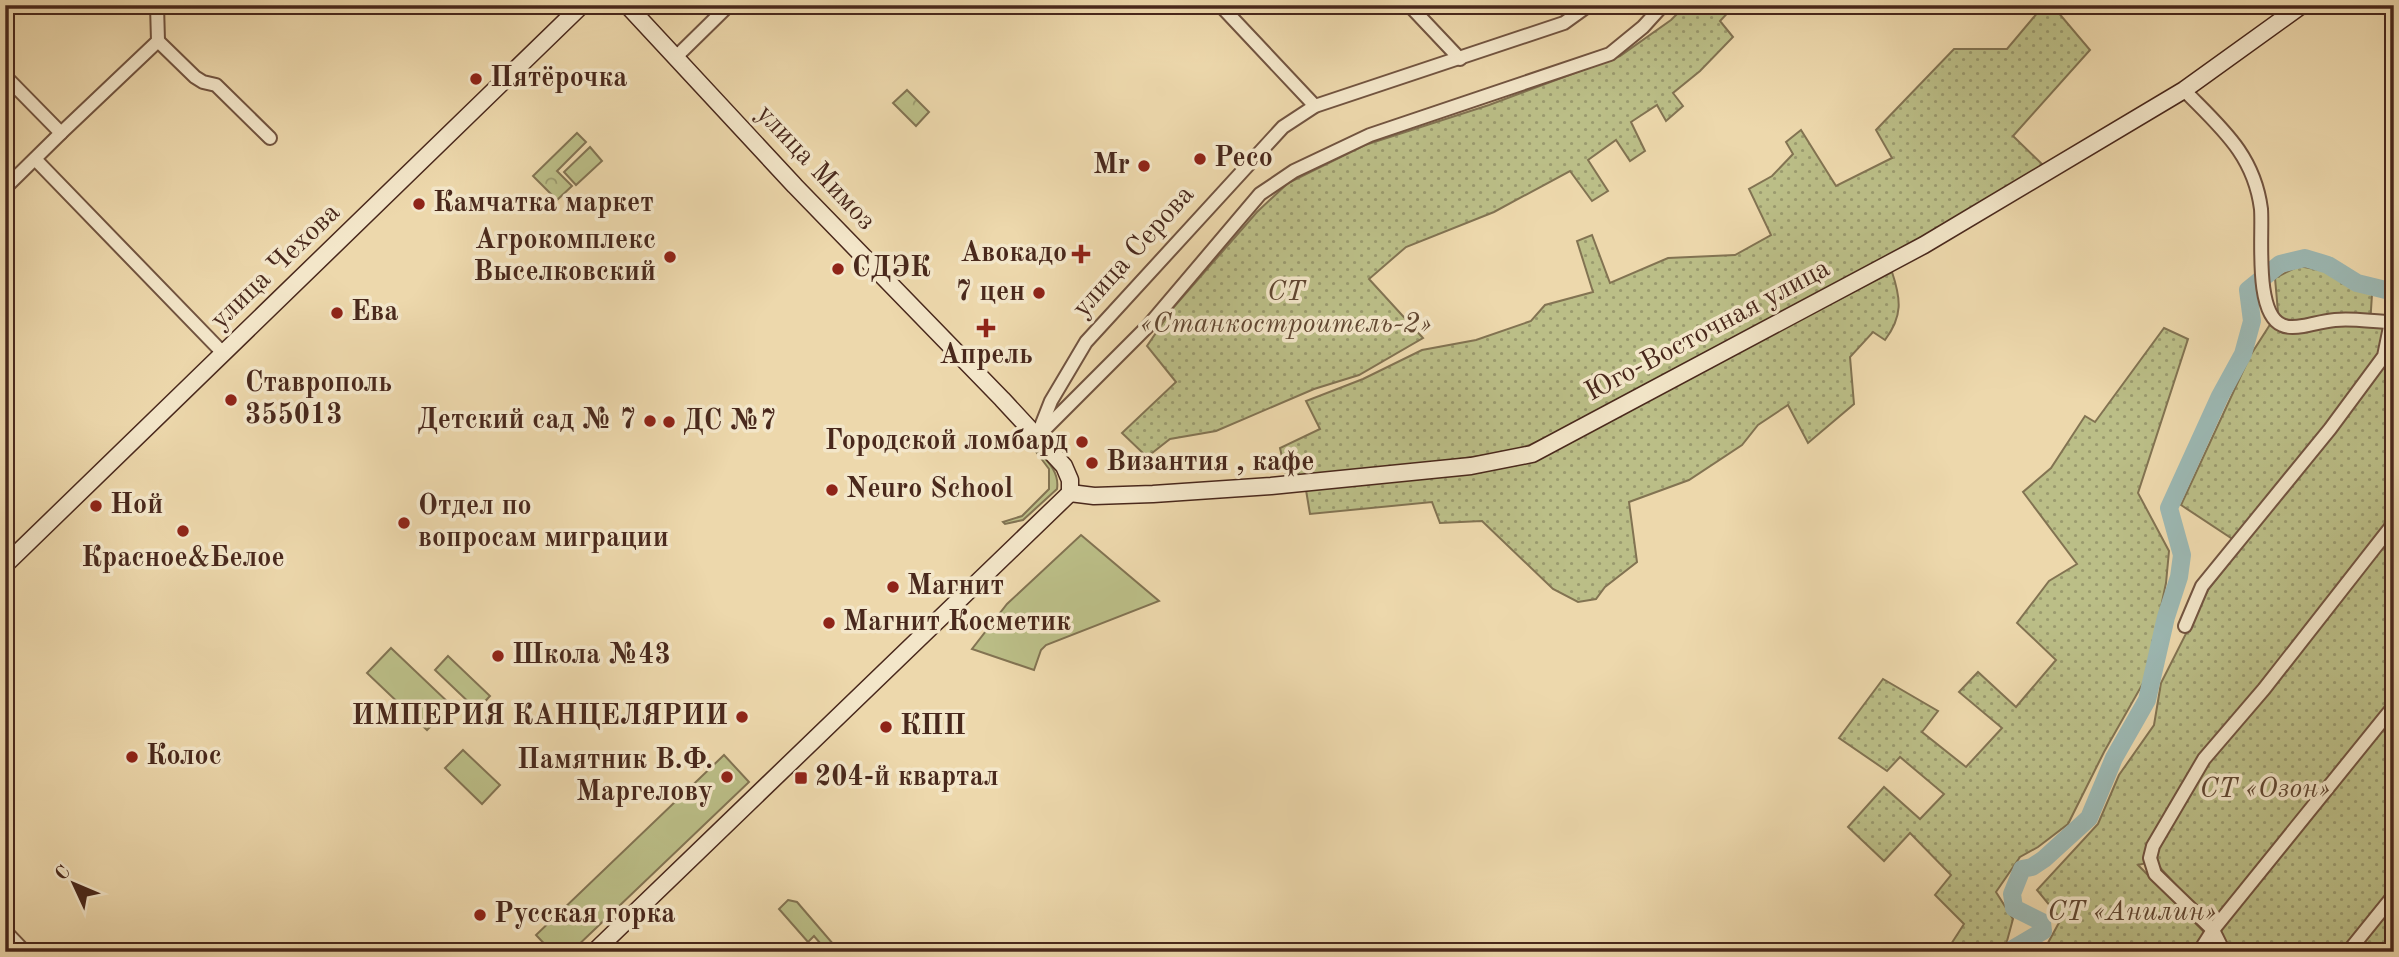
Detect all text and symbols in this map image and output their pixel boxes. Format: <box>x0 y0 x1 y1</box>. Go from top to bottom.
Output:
place label: Пятёрочка <box>490 65 627 93</box>
marker: Пятёрочка <box>468 71 484 87</box>
street label: улица Мимоз <box>750 100 880 236</box>
place label: Ресо <box>1214 145 1273 173</box>
marker: Ресо <box>1192 151 1208 167</box>
place label: Mr <box>1093 152 1130 180</box>
marker: Mr <box>1136 158 1152 174</box>
street label: улица Серова <box>1068 181 1200 323</box>
place label: Камчатка маркет <box>433 189 654 218</box>
marker: Камчатка маркет <box>411 196 427 212</box>
street label: улица Чехова <box>206 199 346 335</box>
place label: Агрокомплекс Выселковский <box>473 227 656 287</box>
place label: Авокадо <box>960 240 1067 268</box>
marker: Авокадо <box>1073 246 1089 262</box>
marker: Агрокомплекс Выселковский <box>662 249 678 265</box>
place label: СДЭК <box>852 254 931 283</box>
street label: Юго-Восточная улица <box>1581 255 1835 407</box>
marker: СДЭК <box>830 261 846 277</box>
place label: 7 цен <box>955 279 1025 307</box>
park label: СТ «Станкостроитель-2» <box>1140 279 1432 339</box>
marker: 7 цен <box>1031 285 1047 301</box>
place label: Ева <box>351 299 399 327</box>
marker: Ева <box>329 305 345 321</box>
marker: Апрель <box>978 320 994 336</box>
place label: Апрель <box>939 342 1033 370</box>
place label: Ставрополь 355013 <box>245 369 392 430</box>
marker: Ставрополь 355013 <box>223 392 239 408</box>
place label: Детский сад № 7 <box>417 406 636 435</box>
place label: ДС №7 <box>683 407 776 436</box>
marker: Детский сад № 7 <box>642 413 658 429</box>
marker: ДС №7 <box>661 414 677 430</box>
place label: Городской ломбард <box>825 428 1068 456</box>
marker: Городской ломбард <box>1074 434 1090 450</box>
place label: Византия , кафе <box>1106 449 1314 477</box>
marker: Византия , кафе <box>1084 455 1100 471</box>
place label: Neuro School <box>846 476 1013 504</box>
marker: Neuro School <box>824 482 840 498</box>
place label: Ной <box>110 492 163 520</box>
place label: Отдел по вопросам миграции <box>418 492 669 553</box>
marker: Ной <box>88 498 104 514</box>
marker: Отдел по вопросам миграции <box>396 515 412 531</box>
marker: Красное&Белое <box>175 523 191 539</box>
place label: Красное&Белое <box>81 544 285 573</box>
place label: Магнит <box>907 573 1004 601</box>
marker: Магнит <box>885 579 901 595</box>
place label: Магнит Косметик <box>843 608 1071 637</box>
marker: Магнит Косметик <box>821 615 837 631</box>
place label: Школа №43 <box>512 641 671 670</box>
marker: Школа №43 <box>490 648 506 664</box>
place label: ИМПЕРИЯ КАНЦЕЛЯРИИ <box>352 702 728 731</box>
marker: ИМПЕРИЯ КАНЦЕЛЯРИИ <box>734 709 750 725</box>
place label: КПП <box>900 712 966 741</box>
marker: КПП <box>878 719 894 735</box>
place label: Колос <box>146 742 222 771</box>
place label: Памятник В.Ф. Маргелову <box>517 747 713 807</box>
marker: Колос <box>124 749 140 765</box>
place label: 204-й квартал <box>815 764 999 792</box>
marker: Памятник В.Ф. Маргелову <box>719 769 735 785</box>
marker: 204-й квартал <box>793 770 809 786</box>
park label: СТ «Озон» <box>2200 776 2330 804</box>
north arrow <box>38 848 108 918</box>
text: С <box>52 863 75 885</box>
park label: СТ «Анилин» <box>2047 899 2217 927</box>
place label: Русская горка <box>494 901 675 929</box>
marker: Русская горка <box>472 907 488 923</box>

